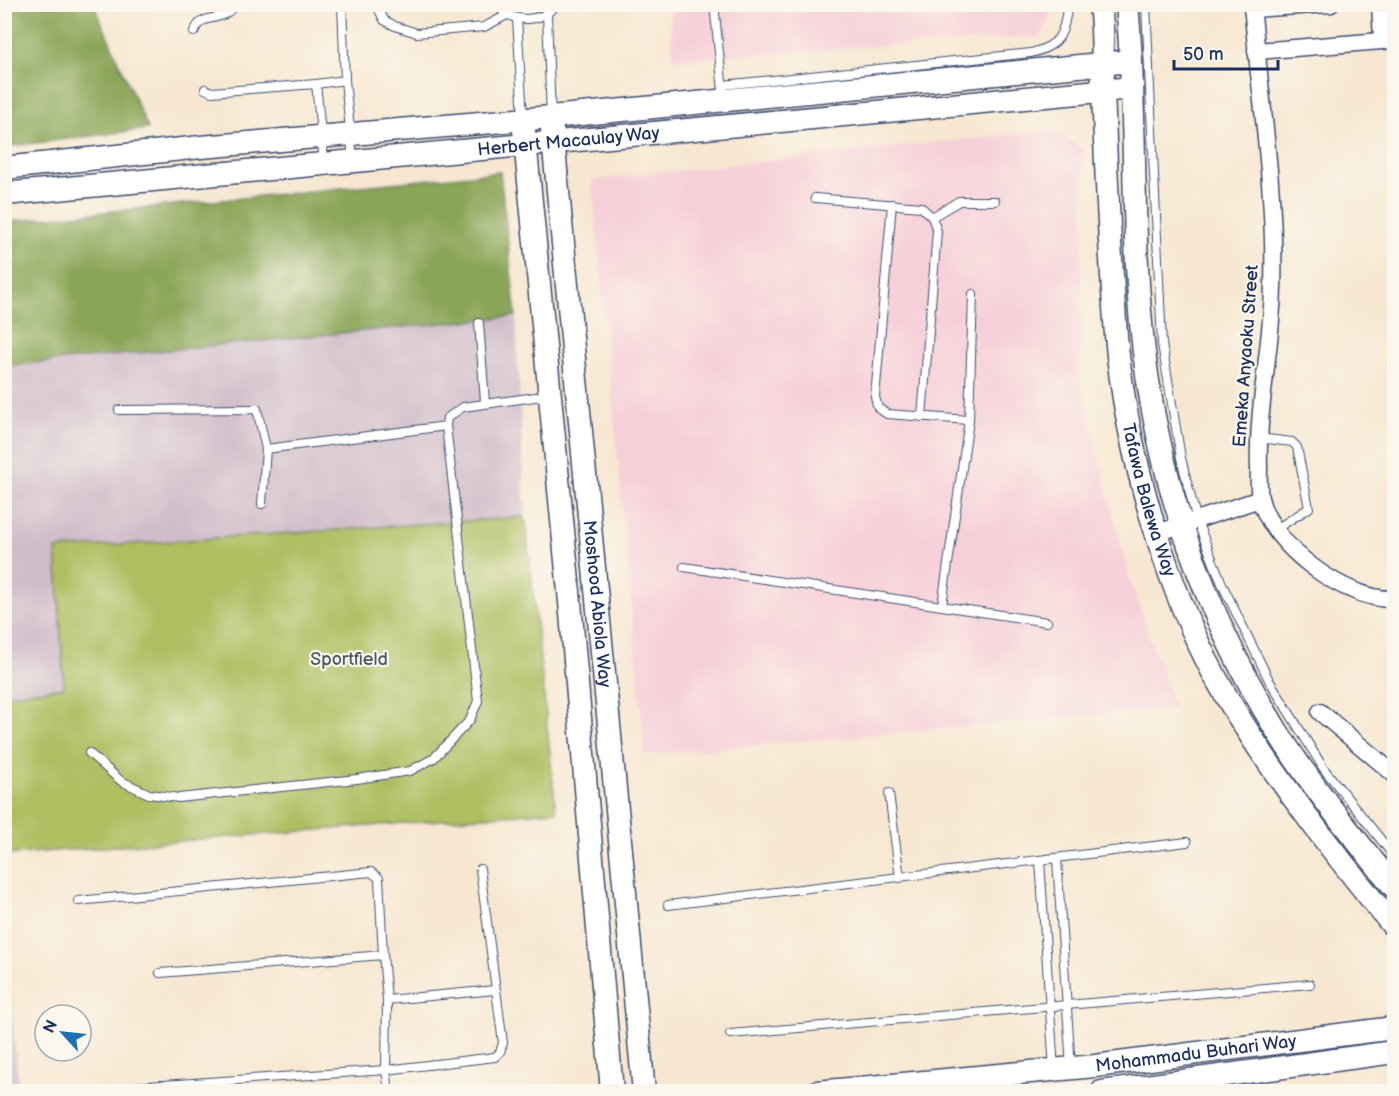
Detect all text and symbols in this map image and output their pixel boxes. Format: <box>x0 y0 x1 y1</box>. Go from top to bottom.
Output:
scale bar <box>1174 33 1278 71</box>
text: 50 m <box>1183 44 1224 65</box>
street label: Herbert Macaulay Way <box>477 122 661 160</box>
street label: Emeka Anyaoku Street <box>1229 264 1263 448</box>
street label: Tafawa Balewa Way <box>1118 421 1181 580</box>
street label: Moshood Abiola Way <box>579 519 616 689</box>
park label: Sportfield <box>310 649 388 670</box>
north arrow <box>33 1003 93 1063</box>
text: N <box>40 1017 62 1037</box>
street label: Mohammadu Buhari Way <box>1094 1030 1299 1076</box>

